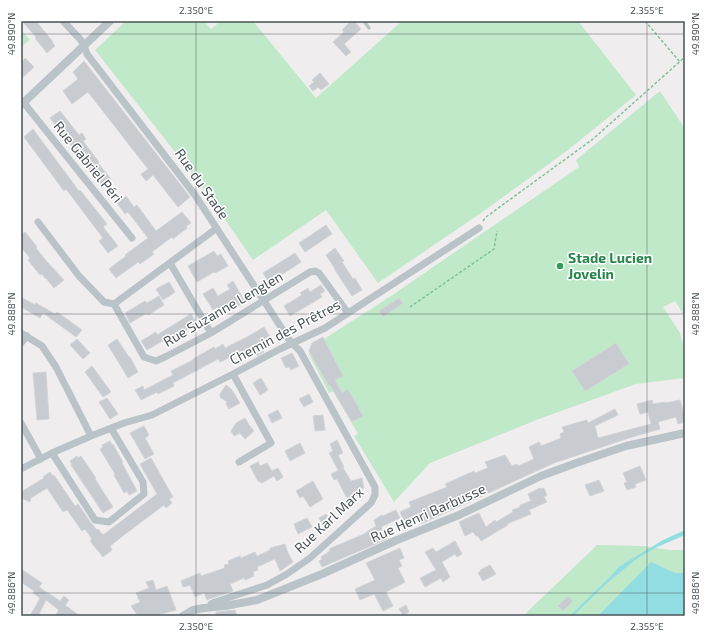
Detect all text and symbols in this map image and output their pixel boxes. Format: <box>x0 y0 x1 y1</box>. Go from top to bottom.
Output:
text: 2.350°E <box>179 4 213 16</box>
text: 2.355°E <box>630 4 664 16</box>
text: 49.890°N <box>5 13 17 55</box>
text: 49.890°N <box>689 13 701 55</box>
street label: Rue Gabriel Péri <box>50 117 126 206</box>
street label: Rue du Stade <box>172 145 233 222</box>
place label: Stade Lucien Jovelin <box>568 249 652 282</box>
marker: Stade Lucien Jovelin <box>555 261 565 271</box>
street label: Rue Suzanne Lenglen <box>160 267 286 350</box>
text: 49.888°N <box>5 292 17 336</box>
text: 49.888°N <box>689 292 701 336</box>
street label: Chemin des Prêtres <box>226 295 343 368</box>
street label: Rue Henri Barbusse <box>368 480 488 546</box>
street label: Rue Karl Marx <box>290 483 367 556</box>
text: 49.886°N <box>5 572 17 614</box>
text: 49.886°N <box>689 572 701 614</box>
text: 2.350°E <box>179 620 213 632</box>
text: 2.355°E <box>630 620 664 632</box>

